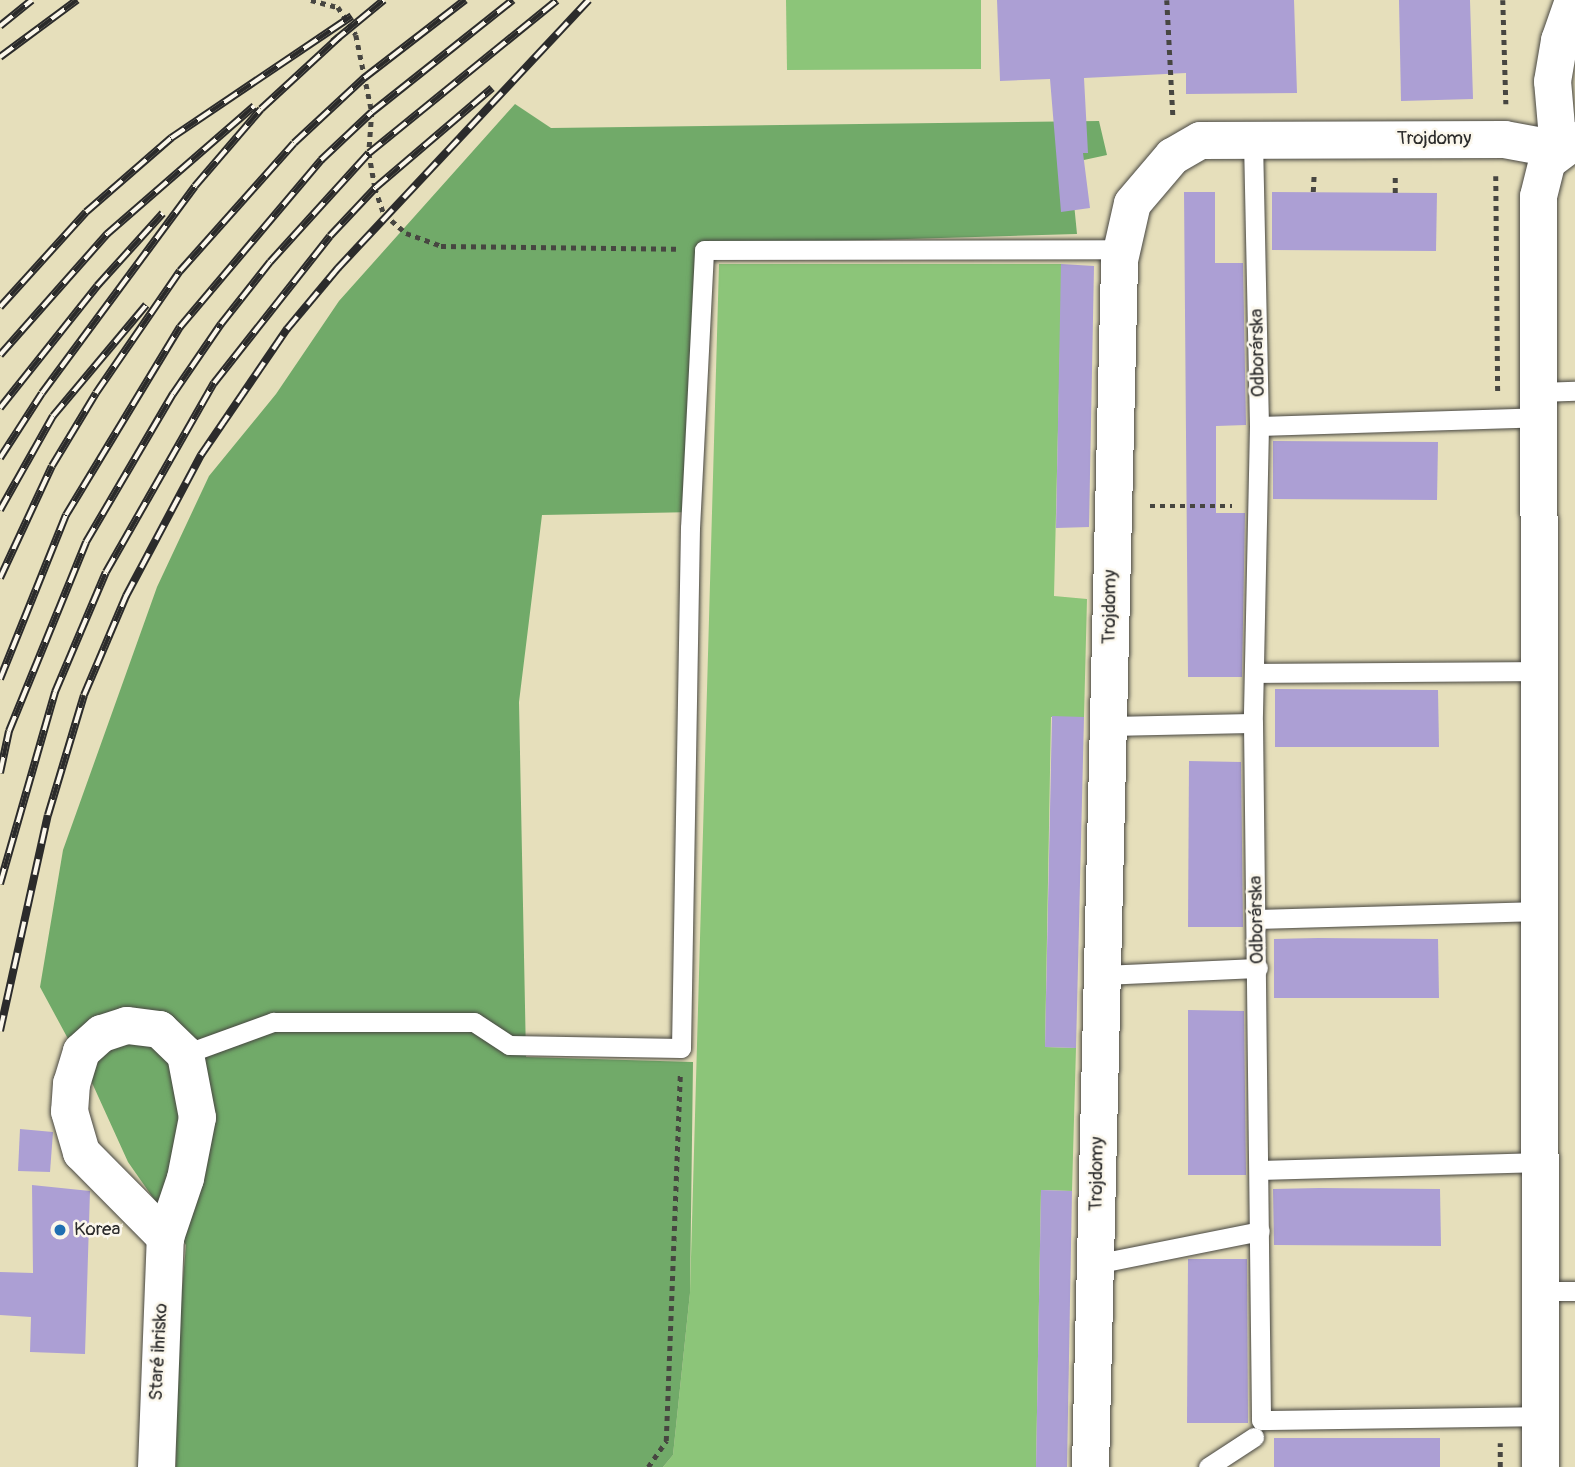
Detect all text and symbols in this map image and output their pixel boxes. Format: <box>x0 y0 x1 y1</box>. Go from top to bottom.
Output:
street label: Trojdomy <box>1397 128 1471 150</box>
street label: Odborárska <box>1246 309 1270 397</box>
street label: Trojdomy <box>1098 570 1122 644</box>
street label: Odborárska <box>1245 876 1269 964</box>
street label: Trojdomy <box>1085 1137 1109 1211</box>
place label: Korea <box>74 1219 120 1241</box>
marker: Korea <box>52 1222 68 1238</box>
street label: Staré ihrisko <box>145 1303 173 1401</box>

